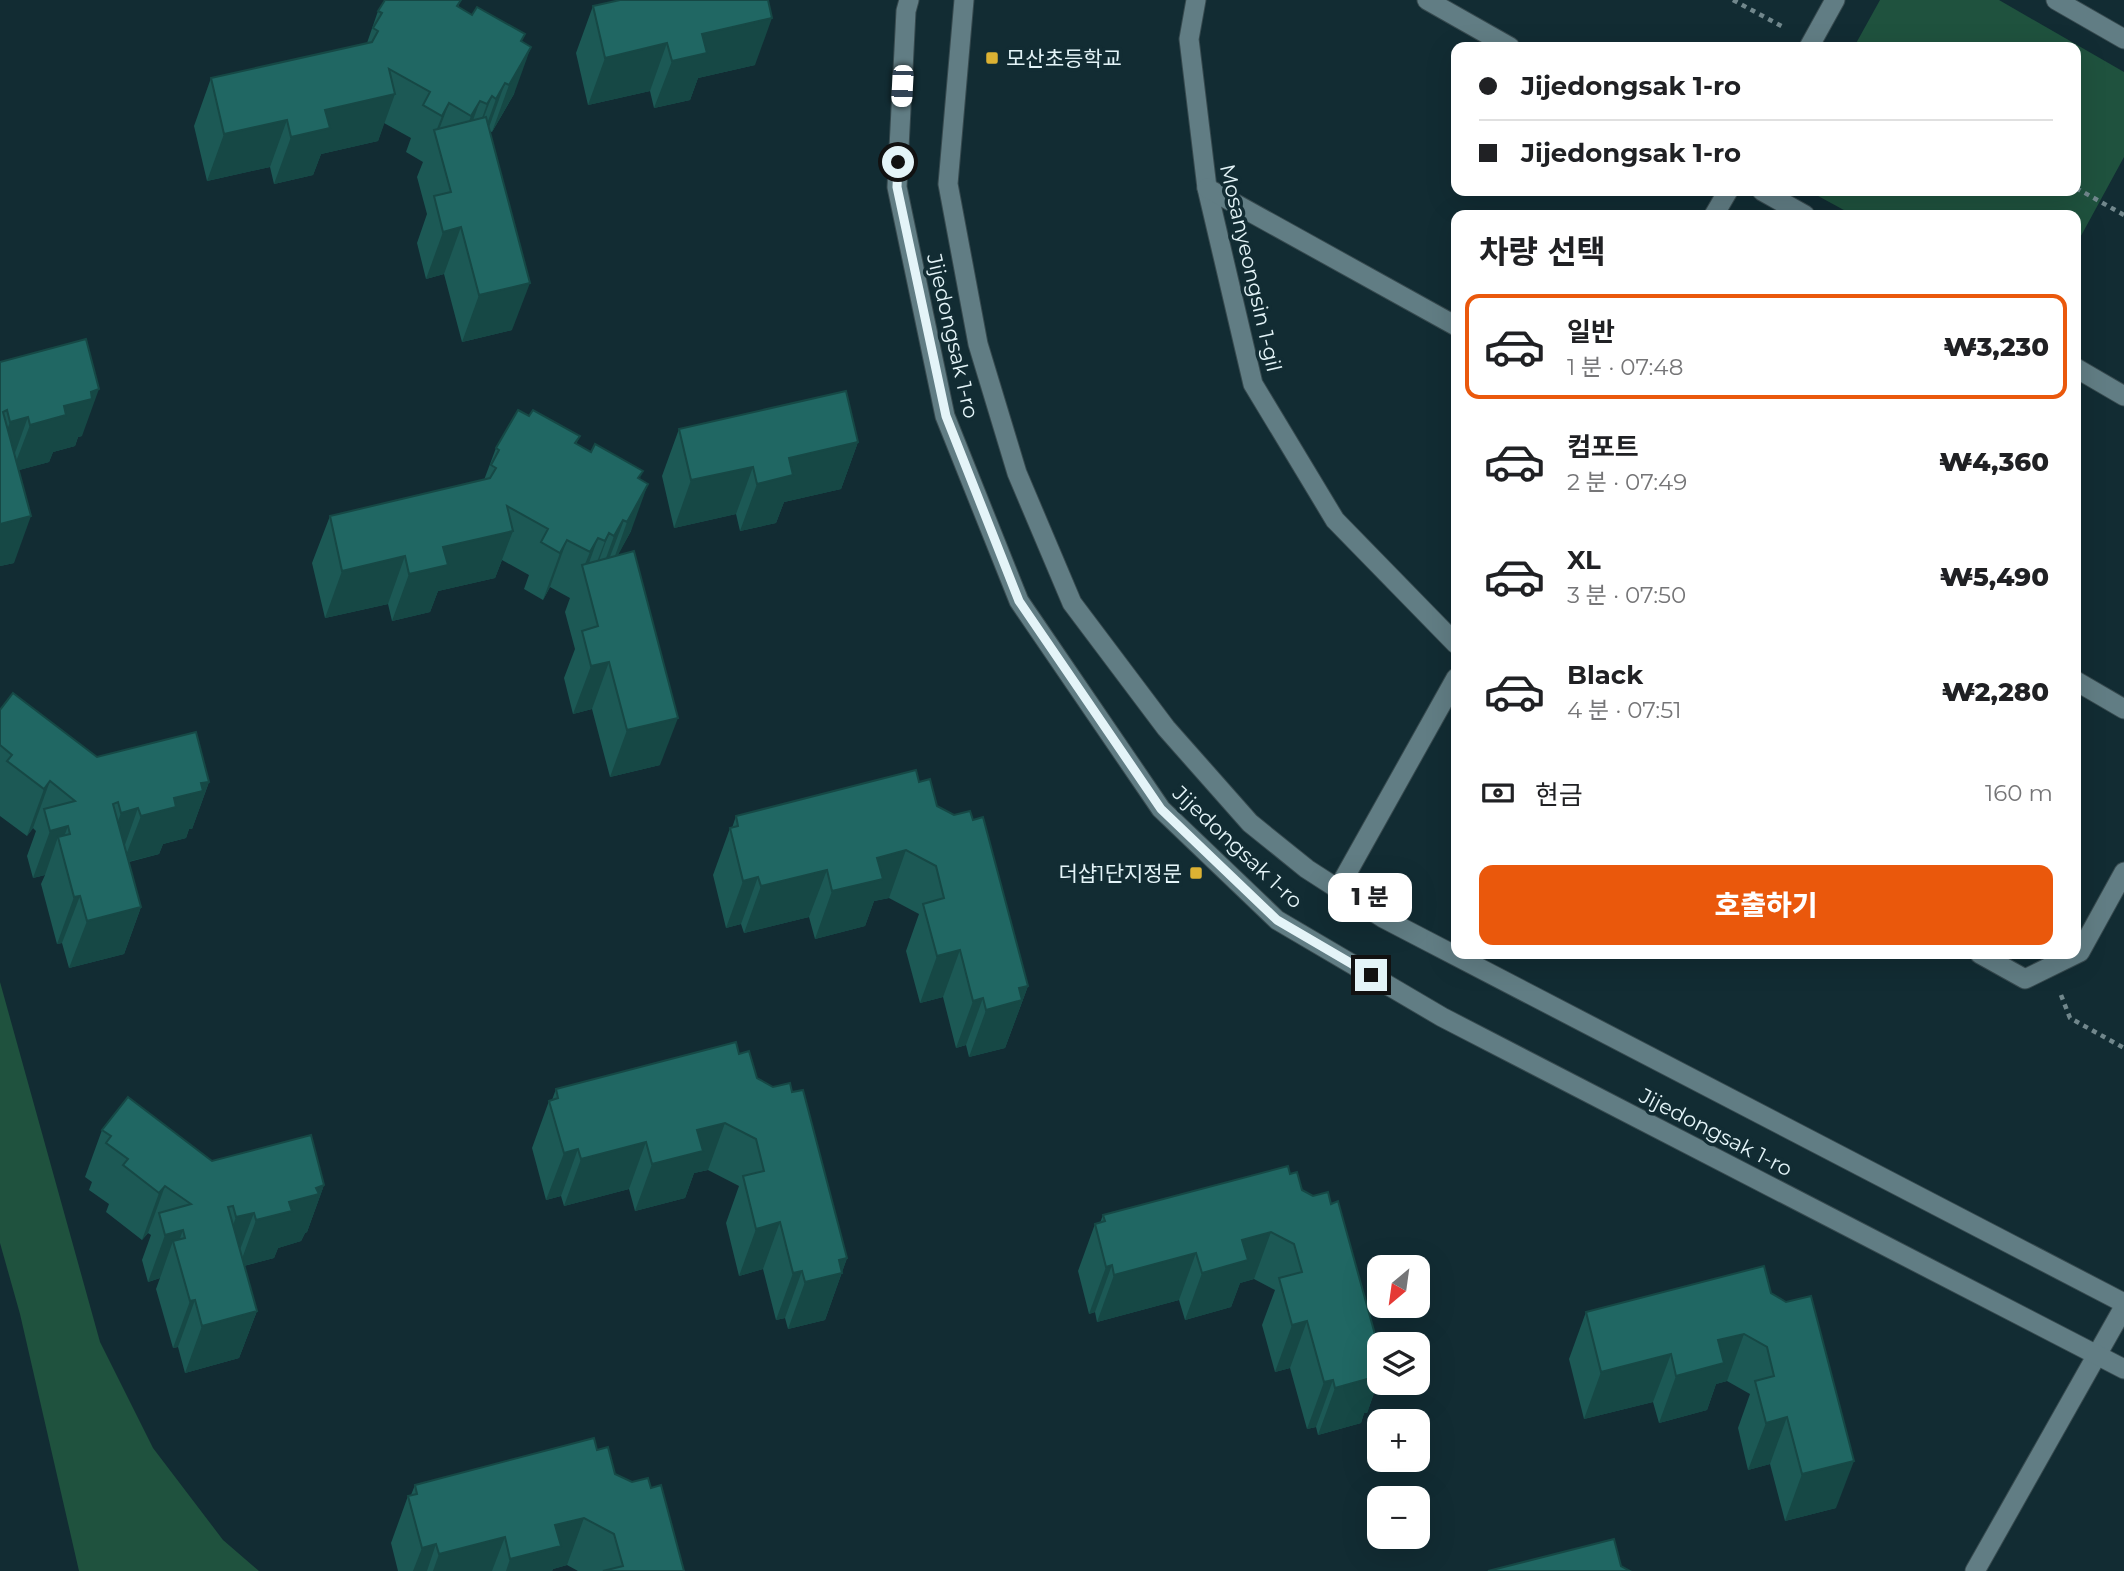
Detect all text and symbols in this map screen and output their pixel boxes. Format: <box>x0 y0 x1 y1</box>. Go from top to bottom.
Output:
place label: 모산초등학교 <box>1006 46 1122 71</box>
marker: 모산초등학교 <box>984 50 1000 66</box>
car <box>891 64 914 108</box>
text: Jijedongsak 1-ro <box>1521 70 1741 102</box>
text: Jijedongsak 1-ro <box>1521 137 1741 169</box>
route start <box>882 146 914 178</box>
street label: Mosanyeongsin 1-gil <box>1215 162 1287 374</box>
text: 차량 선택 <box>1479 232 1606 271</box>
street label: Jijedongsak 1-ro <box>922 250 984 421</box>
icon: car <box>1483 315 1546 378</box>
text: 일반 <box>1567 316 1615 348</box>
text: ₩3,230 <box>1943 331 2049 363</box>
text: 1 분 · 07:48 <box>1567 353 1683 381</box>
icon: car <box>1483 430 1546 493</box>
text: 컴포트 <box>1567 431 1639 463</box>
text: ₩4,360 <box>1939 446 2049 478</box>
text: 2 분 · 07:49 <box>1567 468 1687 496</box>
text: XL <box>1567 544 1601 576</box>
icon: car <box>1483 545 1546 608</box>
text: ₩5,490 <box>1940 561 2049 593</box>
text: 3 분 · 07:50 <box>1567 581 1686 609</box>
text: Black <box>1567 659 1643 691</box>
icon: car <box>1483 660 1546 723</box>
text: ₩2,280 <box>1942 676 2049 708</box>
text: 4 분 · 07:51 <box>1567 696 1682 724</box>
icon: cash <box>1479 774 1517 812</box>
text: 현금 <box>1535 779 1583 811</box>
text: 160 m <box>1985 779 2053 807</box>
street label: Jijedongsak 1-ro <box>1167 780 1308 914</box>
place label: 더샵1단지정문 <box>1058 861 1182 886</box>
marker: 더샵1단지정문 <box>1188 865 1204 881</box>
button: 호출하기 <box>1479 865 2053 945</box>
callout: 1 분 <box>1329 874 1413 922</box>
text: 1 분 <box>1351 883 1389 911</box>
route end <box>1355 959 1387 991</box>
street label: Jijedongsak 1-ro <box>1634 1082 1797 1181</box>
north arrow <box>1367 1255 1430 1318</box>
map controls <box>1367 1255 1430 1549</box>
button: layers <box>1367 1332 1430 1395</box>
button: + <box>1367 1409 1430 1472</box>
button: − <box>1367 1486 1430 1549</box>

